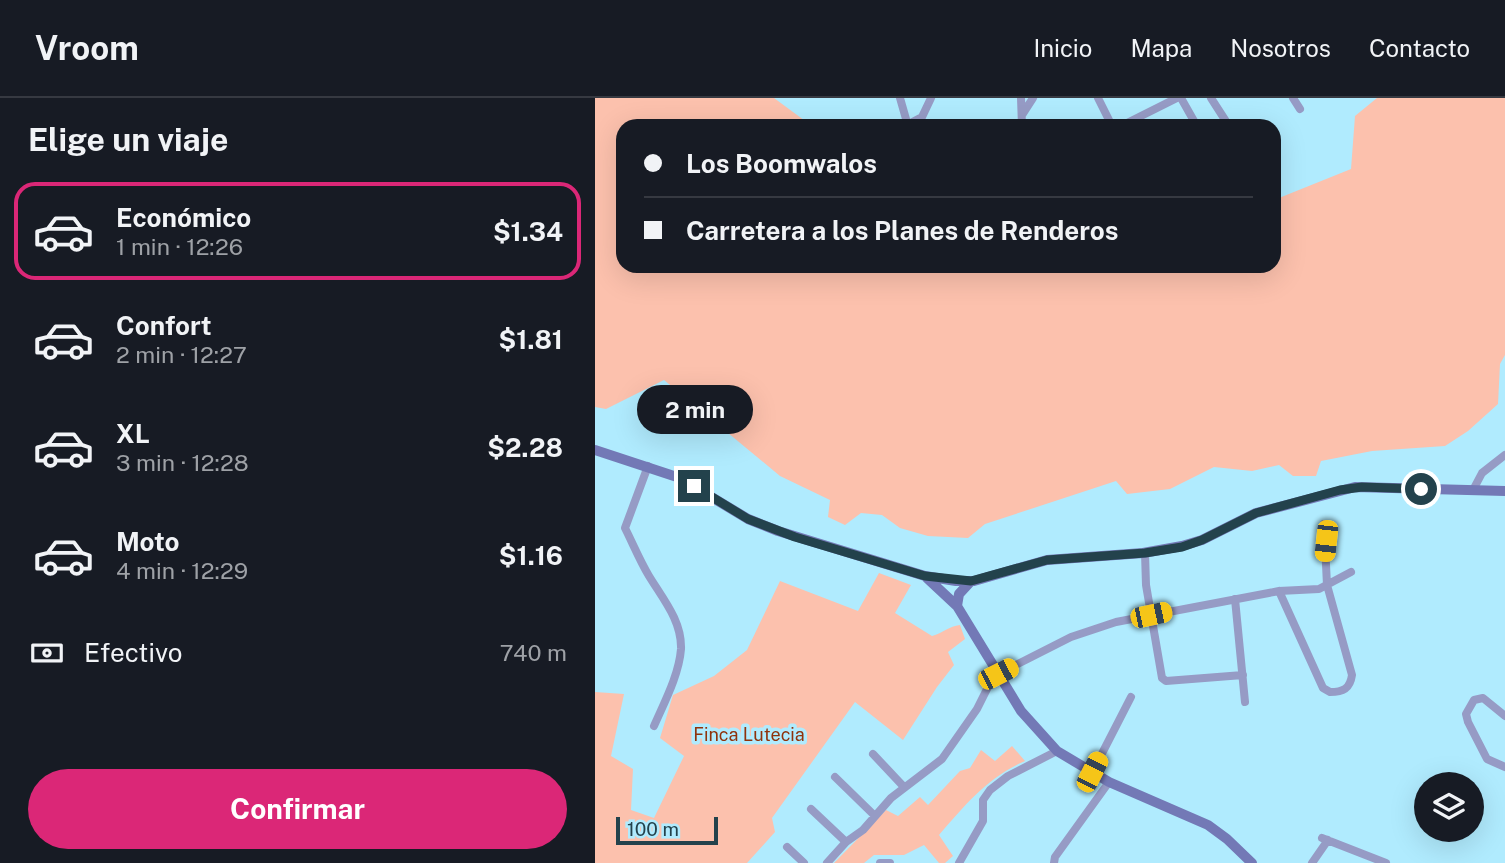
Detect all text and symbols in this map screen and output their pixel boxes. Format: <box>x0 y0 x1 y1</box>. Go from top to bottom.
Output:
text: Vroom <box>35 29 139 67</box>
text: Inicio <box>1033 34 1092 62</box>
text: Mapa <box>1130 34 1192 62</box>
text: Nosotros <box>1230 34 1331 62</box>
text: Contacto <box>1369 34 1470 62</box>
text: Elige un viaje <box>28 121 228 158</box>
text: Los Boomwalos <box>686 148 877 179</box>
icon: car <box>32 200 95 263</box>
text: Económico <box>116 202 251 233</box>
text: Carretera a los Planes de Renderos <box>686 215 1119 246</box>
text: $1.34 <box>493 216 563 247</box>
text: 1 min · 12:26 <box>116 233 243 260</box>
icon: car <box>32 308 95 371</box>
text: Confort <box>116 310 212 341</box>
text: $1.81 <box>499 324 563 355</box>
text: 2 min · 12:27 <box>116 341 247 368</box>
callout: 2 min <box>636 384 752 434</box>
text: 2 min <box>665 396 725 423</box>
icon: car <box>32 416 95 479</box>
text: XL <box>116 418 150 449</box>
text: $2.28 <box>487 432 563 463</box>
text: 3 min · 12:28 <box>116 449 249 476</box>
route end <box>678 470 710 502</box>
route start <box>1405 473 1437 505</box>
car <box>1314 519 1339 563</box>
icon: car <box>32 524 95 587</box>
text: Moto <box>116 526 179 557</box>
text: $1.16 <box>499 540 563 571</box>
text: 4 min · 12:29 <box>116 557 248 584</box>
car <box>1129 600 1174 630</box>
icon: cash <box>28 634 66 672</box>
text: Efectivo <box>84 637 182 668</box>
text: 740 m <box>500 639 567 666</box>
car <box>975 655 1022 693</box>
park label: Finca Lutecia <box>693 724 805 745</box>
car <box>1074 749 1111 795</box>
button: Confirmar <box>28 769 567 849</box>
map controls <box>1414 772 1484 842</box>
button: layers <box>1414 772 1484 842</box>
scale bar <box>616 814 717 846</box>
text: 100 m <box>627 818 679 840</box>

